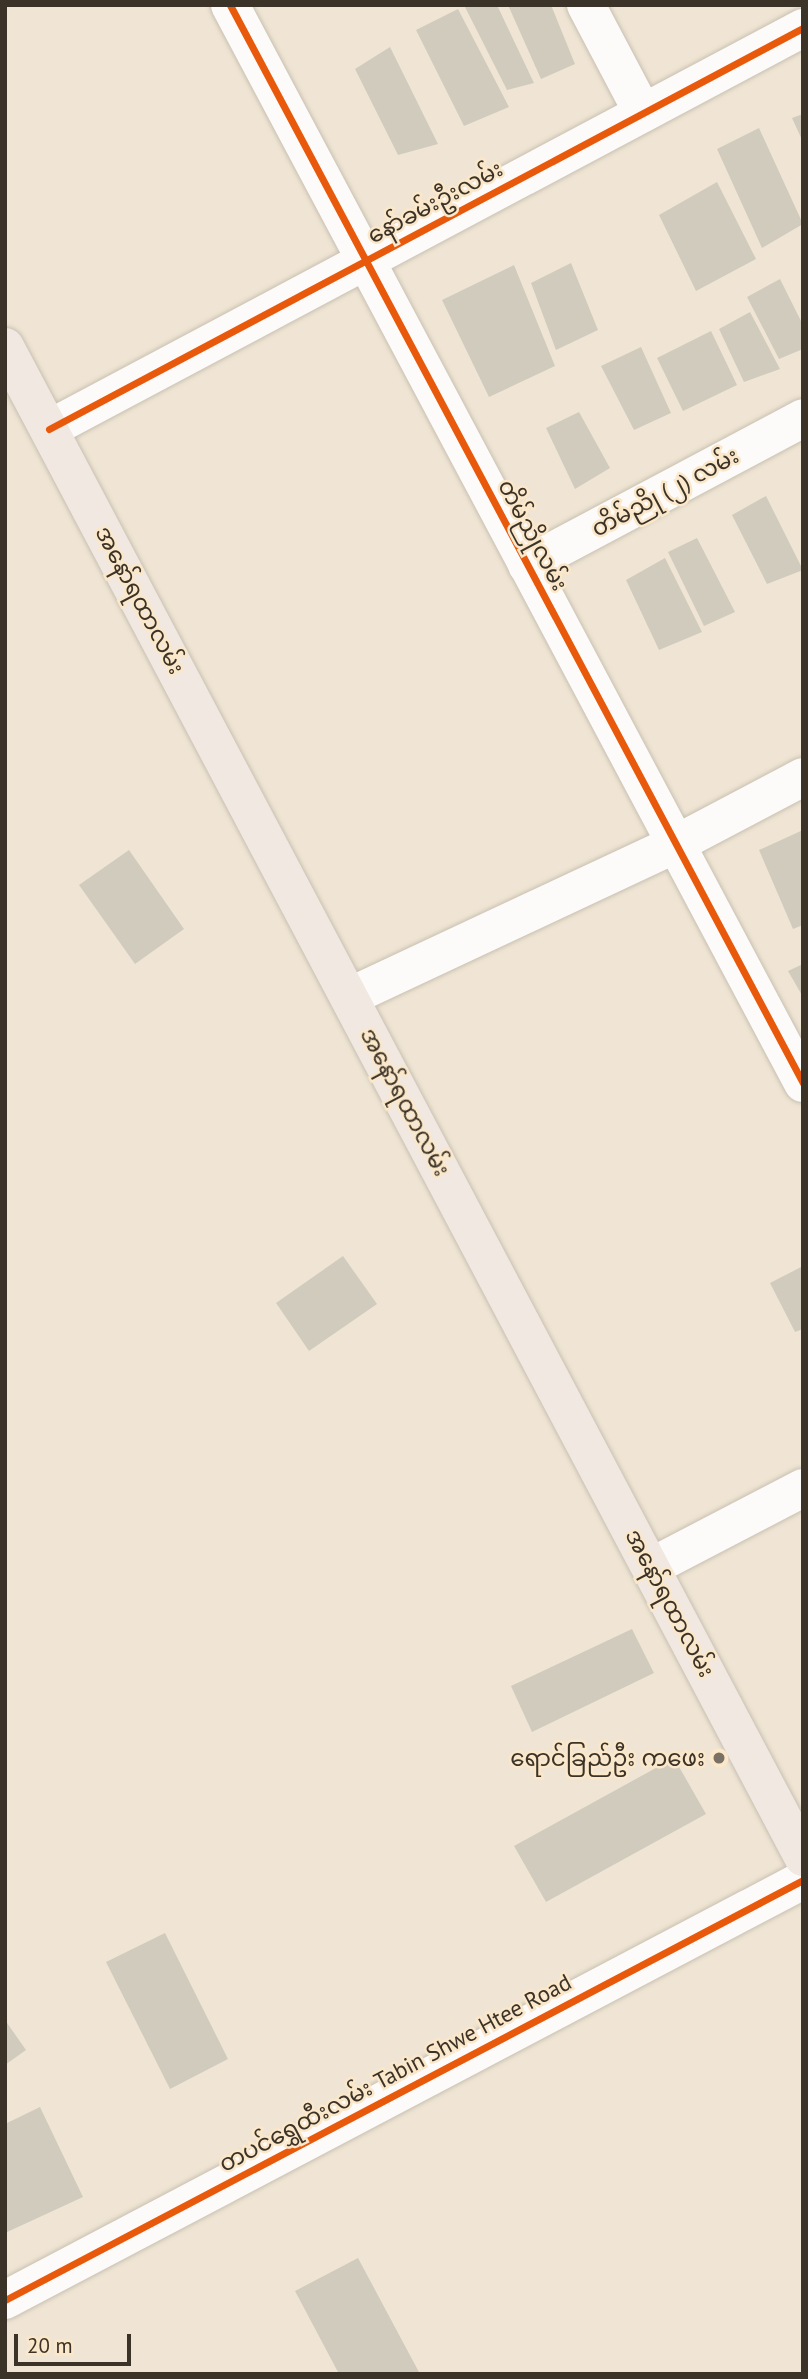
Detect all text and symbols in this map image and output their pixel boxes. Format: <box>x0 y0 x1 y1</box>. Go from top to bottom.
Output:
street label: နော်ခမ်းဦးလမ်း <box>363 155 507 249</box>
street label: တိမ်ညို (၂) လမ်း <box>587 442 743 542</box>
street label: တိမ်ညိုလမ်း <box>492 475 574 595</box>
street label: အနော်ရထာလမ်း <box>89 521 191 679</box>
street label: အနော်ရထာလမ်း <box>354 1023 456 1181</box>
street label: အနော်ရထာလမ်း <box>619 1524 721 1682</box>
place label: ရောင်ခြည်ဦး ကဖေး <box>510 1744 705 1772</box>
marker: ရောင်ခြည်ဦး ကဖေး <box>711 1750 727 1766</box>
street label: တပင်ရွှေထီးလမ်း Tabin Shwe Htee Road <box>214 1968 576 2178</box>
scale bar <box>18 2320 135 2364</box>
text: 20 m <box>27 2332 73 2359</box>

